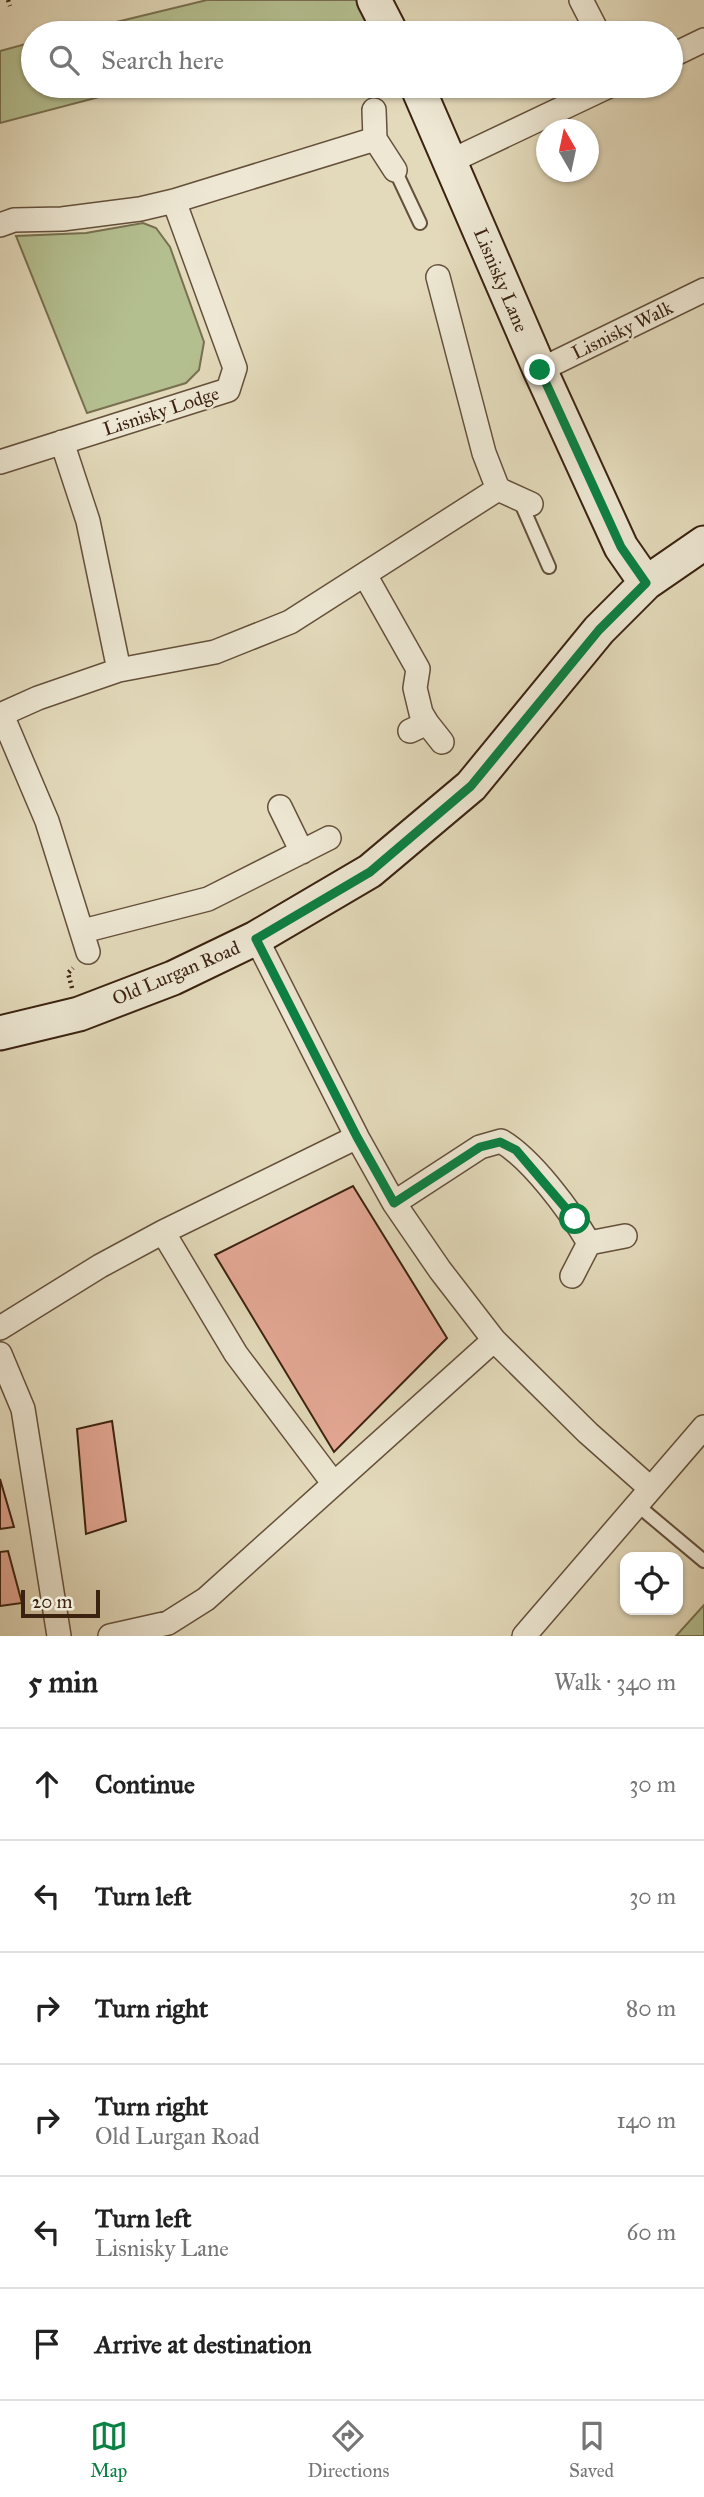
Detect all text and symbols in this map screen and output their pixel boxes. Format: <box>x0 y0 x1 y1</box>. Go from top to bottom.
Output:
search box <box>21 21 683 98</box>
icon: search <box>45 41 83 79</box>
text: Search here <box>101 44 224 76</box>
north arrow <box>536 119 599 182</box>
street label: Lisnisky Lane <box>469 225 533 335</box>
street label: Lisnisky Walk <box>568 296 676 364</box>
route end <box>524 354 555 385</box>
street label: Lisnisky Lodge <box>100 381 222 442</box>
street label: Old Lurgan Road <box>109 936 244 1011</box>
route start <box>559 1203 590 1234</box>
map controls <box>620 1552 683 1615</box>
button: locate <box>620 1552 683 1615</box>
scale bar <box>21 1587 100 1619</box>
text: 20 m <box>32 1590 73 1613</box>
text: 5 min <box>28 1664 98 1700</box>
text: Walk · 340 m <box>554 1668 676 1696</box>
icon: ahead <box>28 1765 66 1803</box>
text: Continue <box>95 1768 195 1800</box>
text: 30 m <box>629 1770 676 1798</box>
icon: left <box>28 1877 66 1915</box>
text: Turn left <box>95 1880 191 1912</box>
text: 30 m <box>629 1882 676 1910</box>
icon: right <box>28 1989 66 2027</box>
text: Turn right <box>95 1992 208 2024</box>
text: 80 m <box>626 1994 676 2022</box>
text: Turn right <box>95 2090 208 2122</box>
icon: right <box>28 2101 66 2139</box>
text: 140 m <box>616 2106 676 2134</box>
text: Old Lurgan Road <box>95 2122 260 2150</box>
text: Turn left <box>95 2202 191 2234</box>
icon: left <box>28 2213 66 2251</box>
text: 60 m <box>627 2218 676 2246</box>
text: Lisnisky Lane <box>95 2234 229 2262</box>
icon: arrive <box>28 2325 66 2363</box>
text: Arrive at destination <box>95 2328 312 2360</box>
tab: Map <box>90 2417 128 2482</box>
tab: Directions <box>307 2417 389 2482</box>
tab: Saved <box>569 2417 614 2482</box>

